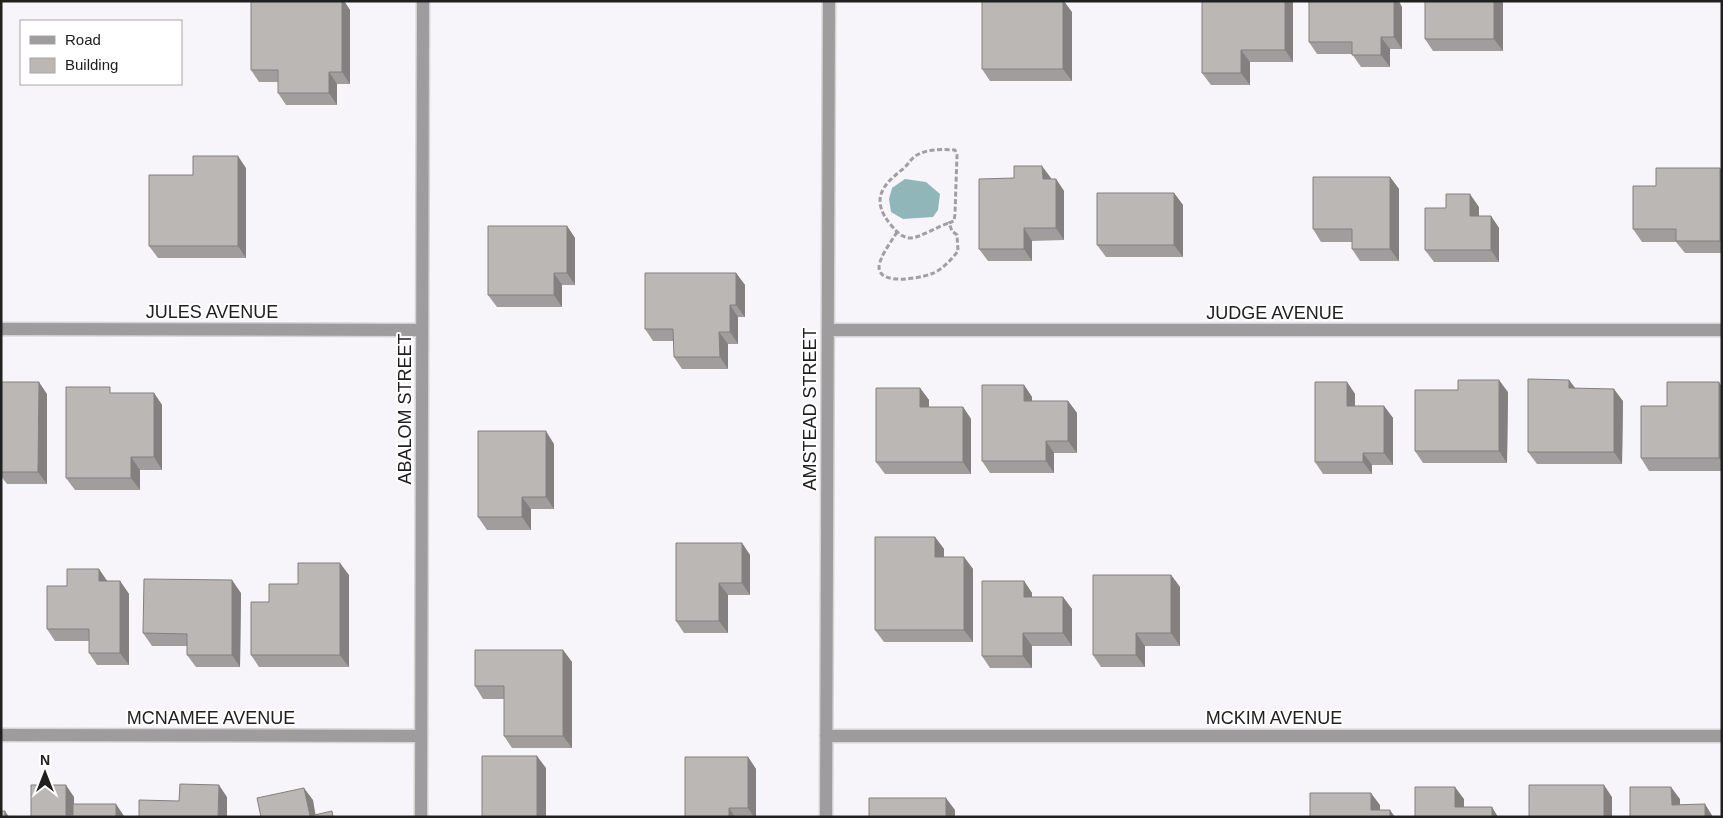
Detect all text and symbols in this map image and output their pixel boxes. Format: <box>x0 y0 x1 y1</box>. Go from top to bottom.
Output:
legend <box>20 20 182 85</box>
text: Road <box>65 31 101 48</box>
text: Building <box>65 56 118 73</box>
street label: JULES AVENUE <box>146 302 278 322</box>
street label: JUDGE AVENUE <box>1206 303 1344 323</box>
street label: AMSTEAD STREET <box>800 327 820 491</box>
street label: ABALOM STREET <box>395 333 415 485</box>
street label: MCNAMEE AVENUE <box>127 708 295 728</box>
street label: MCKIM AVENUE <box>1206 708 1342 728</box>
north arrow <box>20 748 70 798</box>
text: N <box>40 752 50 768</box>

